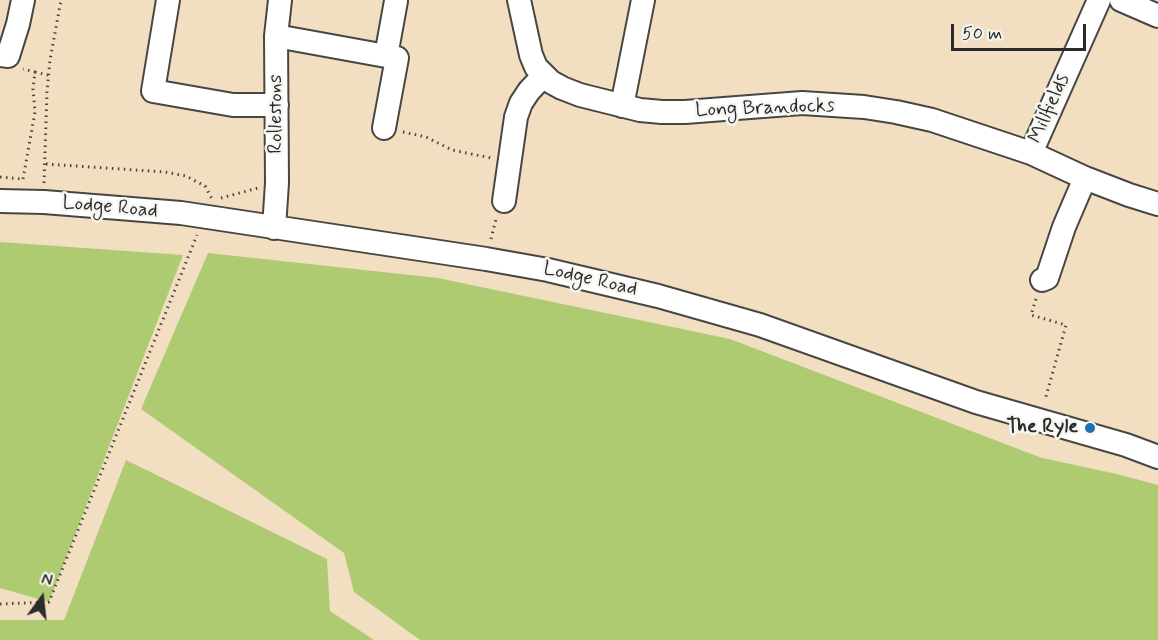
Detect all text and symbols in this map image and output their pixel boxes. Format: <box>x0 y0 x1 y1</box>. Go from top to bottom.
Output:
scale bar <box>954 12 1089 50</box>
text: 50 m <box>962 22 1002 46</box>
street label: Millfields <box>1024 71 1076 147</box>
street label: Rollestons <box>265 74 289 154</box>
street label: Long Brandocks <box>695 95 835 123</box>
street label: Lodge Road <box>61 192 159 224</box>
street label: Lodge Road <box>541 258 639 302</box>
place label: The Ryle <box>1007 416 1078 440</box>
marker: The Ryle <box>1083 421 1097 435</box>
north arrow <box>12 568 72 628</box>
text: N <box>39 569 55 592</box>

